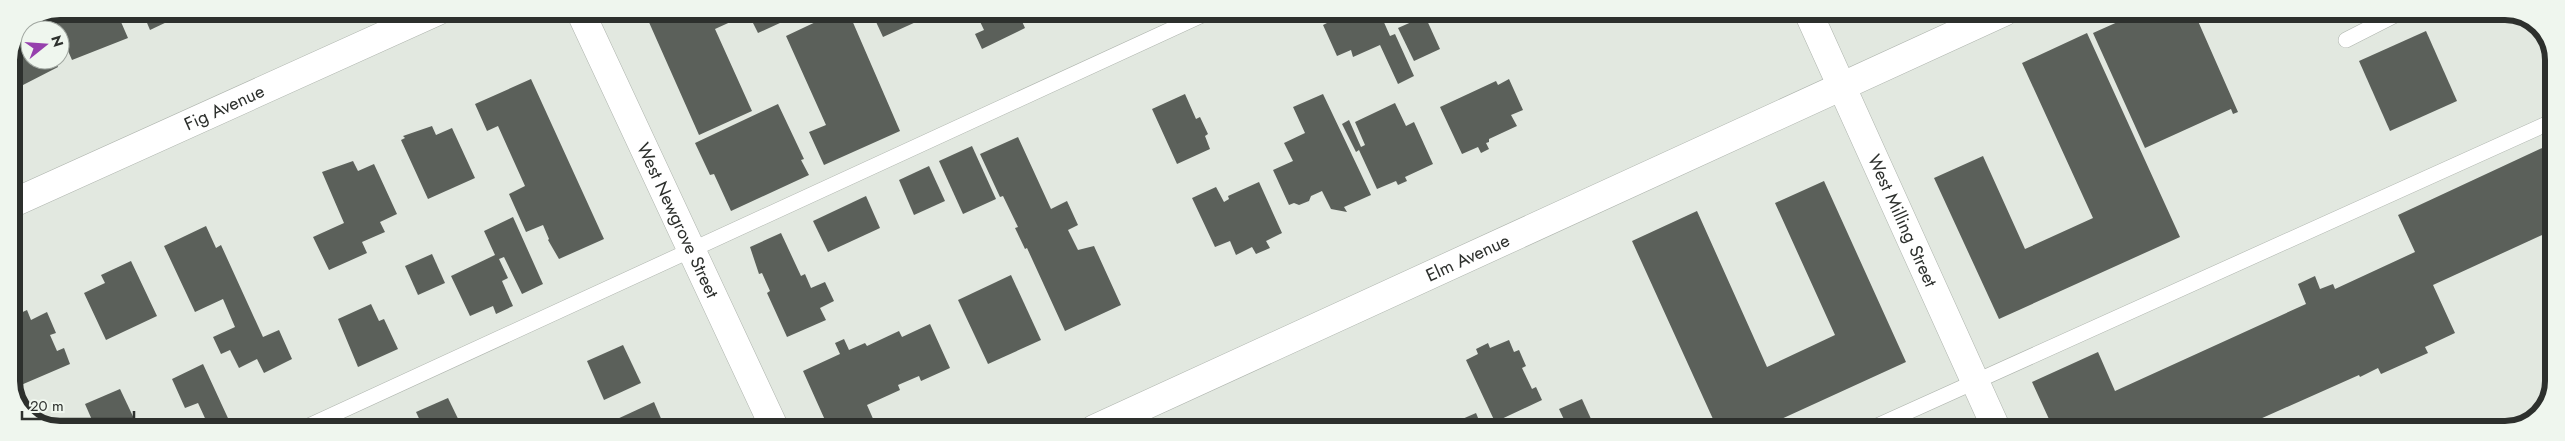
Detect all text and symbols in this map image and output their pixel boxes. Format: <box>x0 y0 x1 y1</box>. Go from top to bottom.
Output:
north arrow <box>20 20 70 70</box>
text: N <box>46 33 69 49</box>
street label: Fig Avenue <box>180 78 269 137</box>
street label: West Newgrove Street <box>630 138 725 303</box>
street label: West Milling Street <box>1861 150 1944 292</box>
street label: Elm Avenue <box>1421 227 1514 288</box>
scale bar <box>22 388 135 420</box>
text: 20 m <box>30 395 64 417</box>

